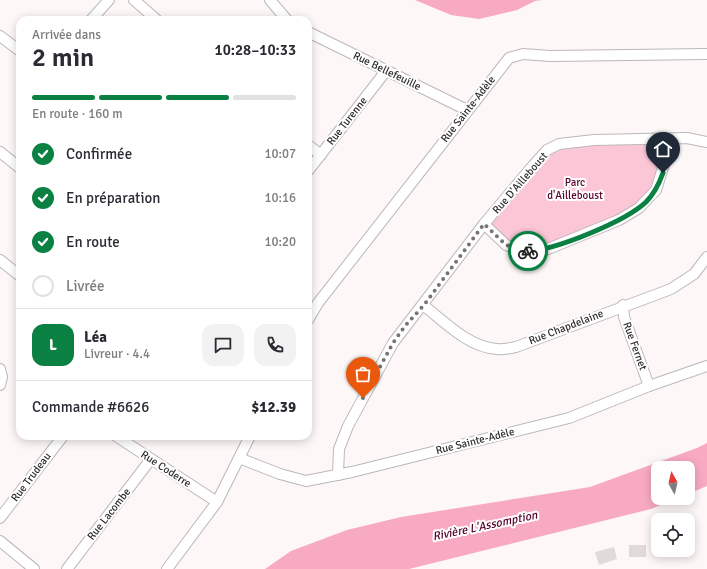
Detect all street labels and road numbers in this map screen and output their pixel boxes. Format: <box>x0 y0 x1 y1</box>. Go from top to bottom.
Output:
street label: Rue Bellefeuille <box>351 49 423 93</box>
street label: Rue Sainte-Adèle <box>438 73 498 145</box>
street label: Rue Turenne <box>324 94 370 148</box>
street label: Rue D'Ailleboust <box>490 149 550 216</box>
street label: Rue Chapdelaine <box>527 307 605 347</box>
street label: Rue Fernet <box>620 320 650 372</box>
street label: Rue Sainte-Adèle <box>434 425 516 457</box>
street label: Rue Coderre <box>138 448 194 490</box>
street label: Rue Trudeau <box>8 450 54 504</box>
street label: Rue Lacombe <box>85 485 133 543</box>

